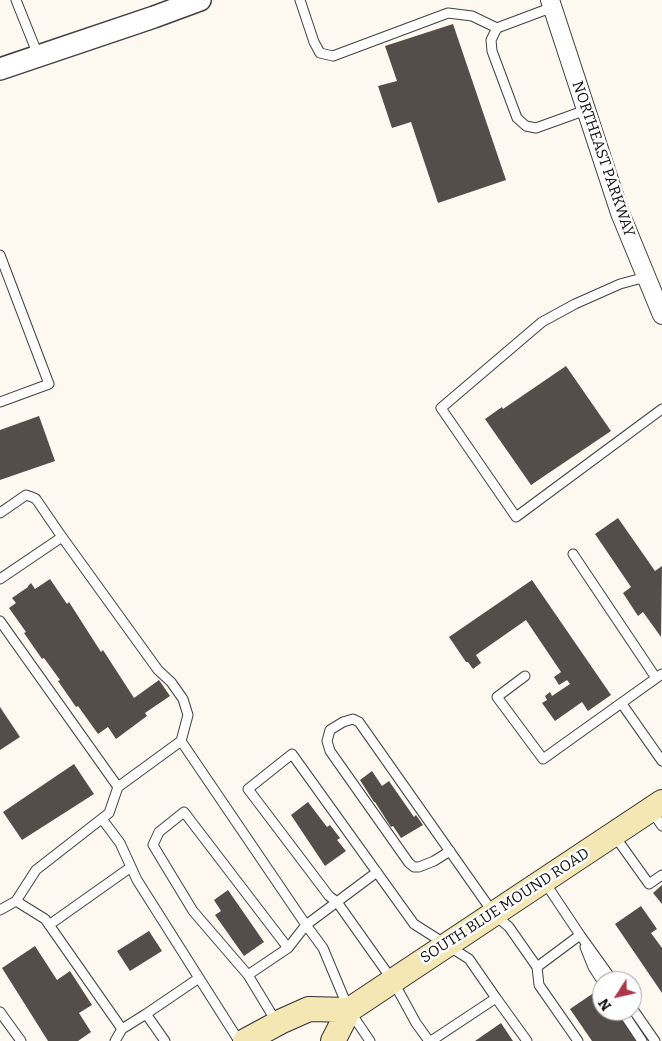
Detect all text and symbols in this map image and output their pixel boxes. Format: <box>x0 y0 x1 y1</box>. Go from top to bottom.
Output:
street label: NORTHEAST PARKWAY <box>568 79 638 239</box>
street label: SOUTH BLUE MOUND ROAD <box>417 845 593 967</box>
north arrow <box>592 971 642 1021</box>
text: N <box>595 995 615 1014</box>

